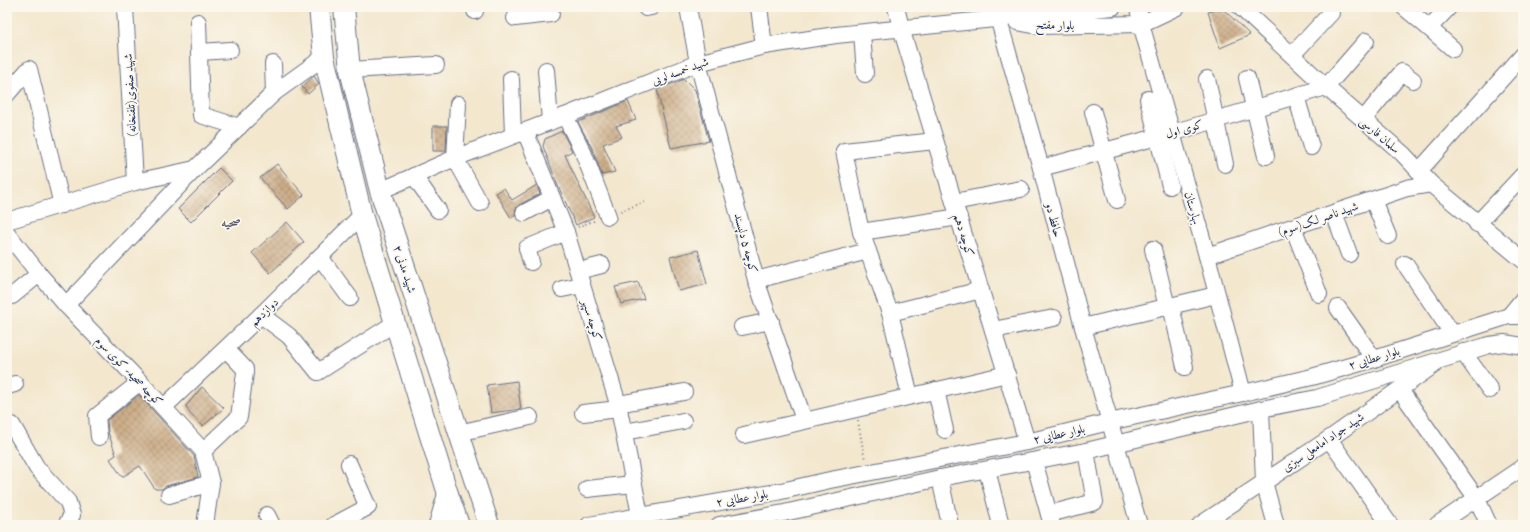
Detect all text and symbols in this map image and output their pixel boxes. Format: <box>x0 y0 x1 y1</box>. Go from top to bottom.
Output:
street label: بلوار مفتح <box>1035 17 1075 36</box>
street label: شهید صفوی(تلفنخانه) <box>120 53 142 137</box>
street label: شهید خمسه لویی <box>649 53 711 91</box>
street label: سلمان فارسی <box>1355 113 1404 159</box>
street label: کوی اول <box>1163 116 1205 144</box>
street label: بهارستان <box>1179 190 1205 227</box>
street label: شهید ناصر لک(سوم) <box>1276 198 1361 243</box>
street label: حافظ دو <box>1039 199 1066 240</box>
street label: کوچه ۵ دلپسند <box>728 211 762 276</box>
street label: کوچه دهم <box>947 212 978 259</box>
district label: صحیه <box>221 215 241 233</box>
street label: شهید مدنی ۲ <box>388 243 420 296</box>
street label: دوازدهم <box>246 294 284 332</box>
street label: کوچه سپهر <box>576 295 606 343</box>
street label: کوچه صحیه- کوی سوم <box>89 333 166 411</box>
street label: بلوار عطایی ۲ <box>1347 343 1402 375</box>
street label: شهید جواد امامعلی سبزی <box>1279 409 1368 477</box>
street label: بلوار عطایی ۲ <box>1032 420 1087 450</box>
street label: بلوار عطایی ۲ <box>715 486 770 512</box>

